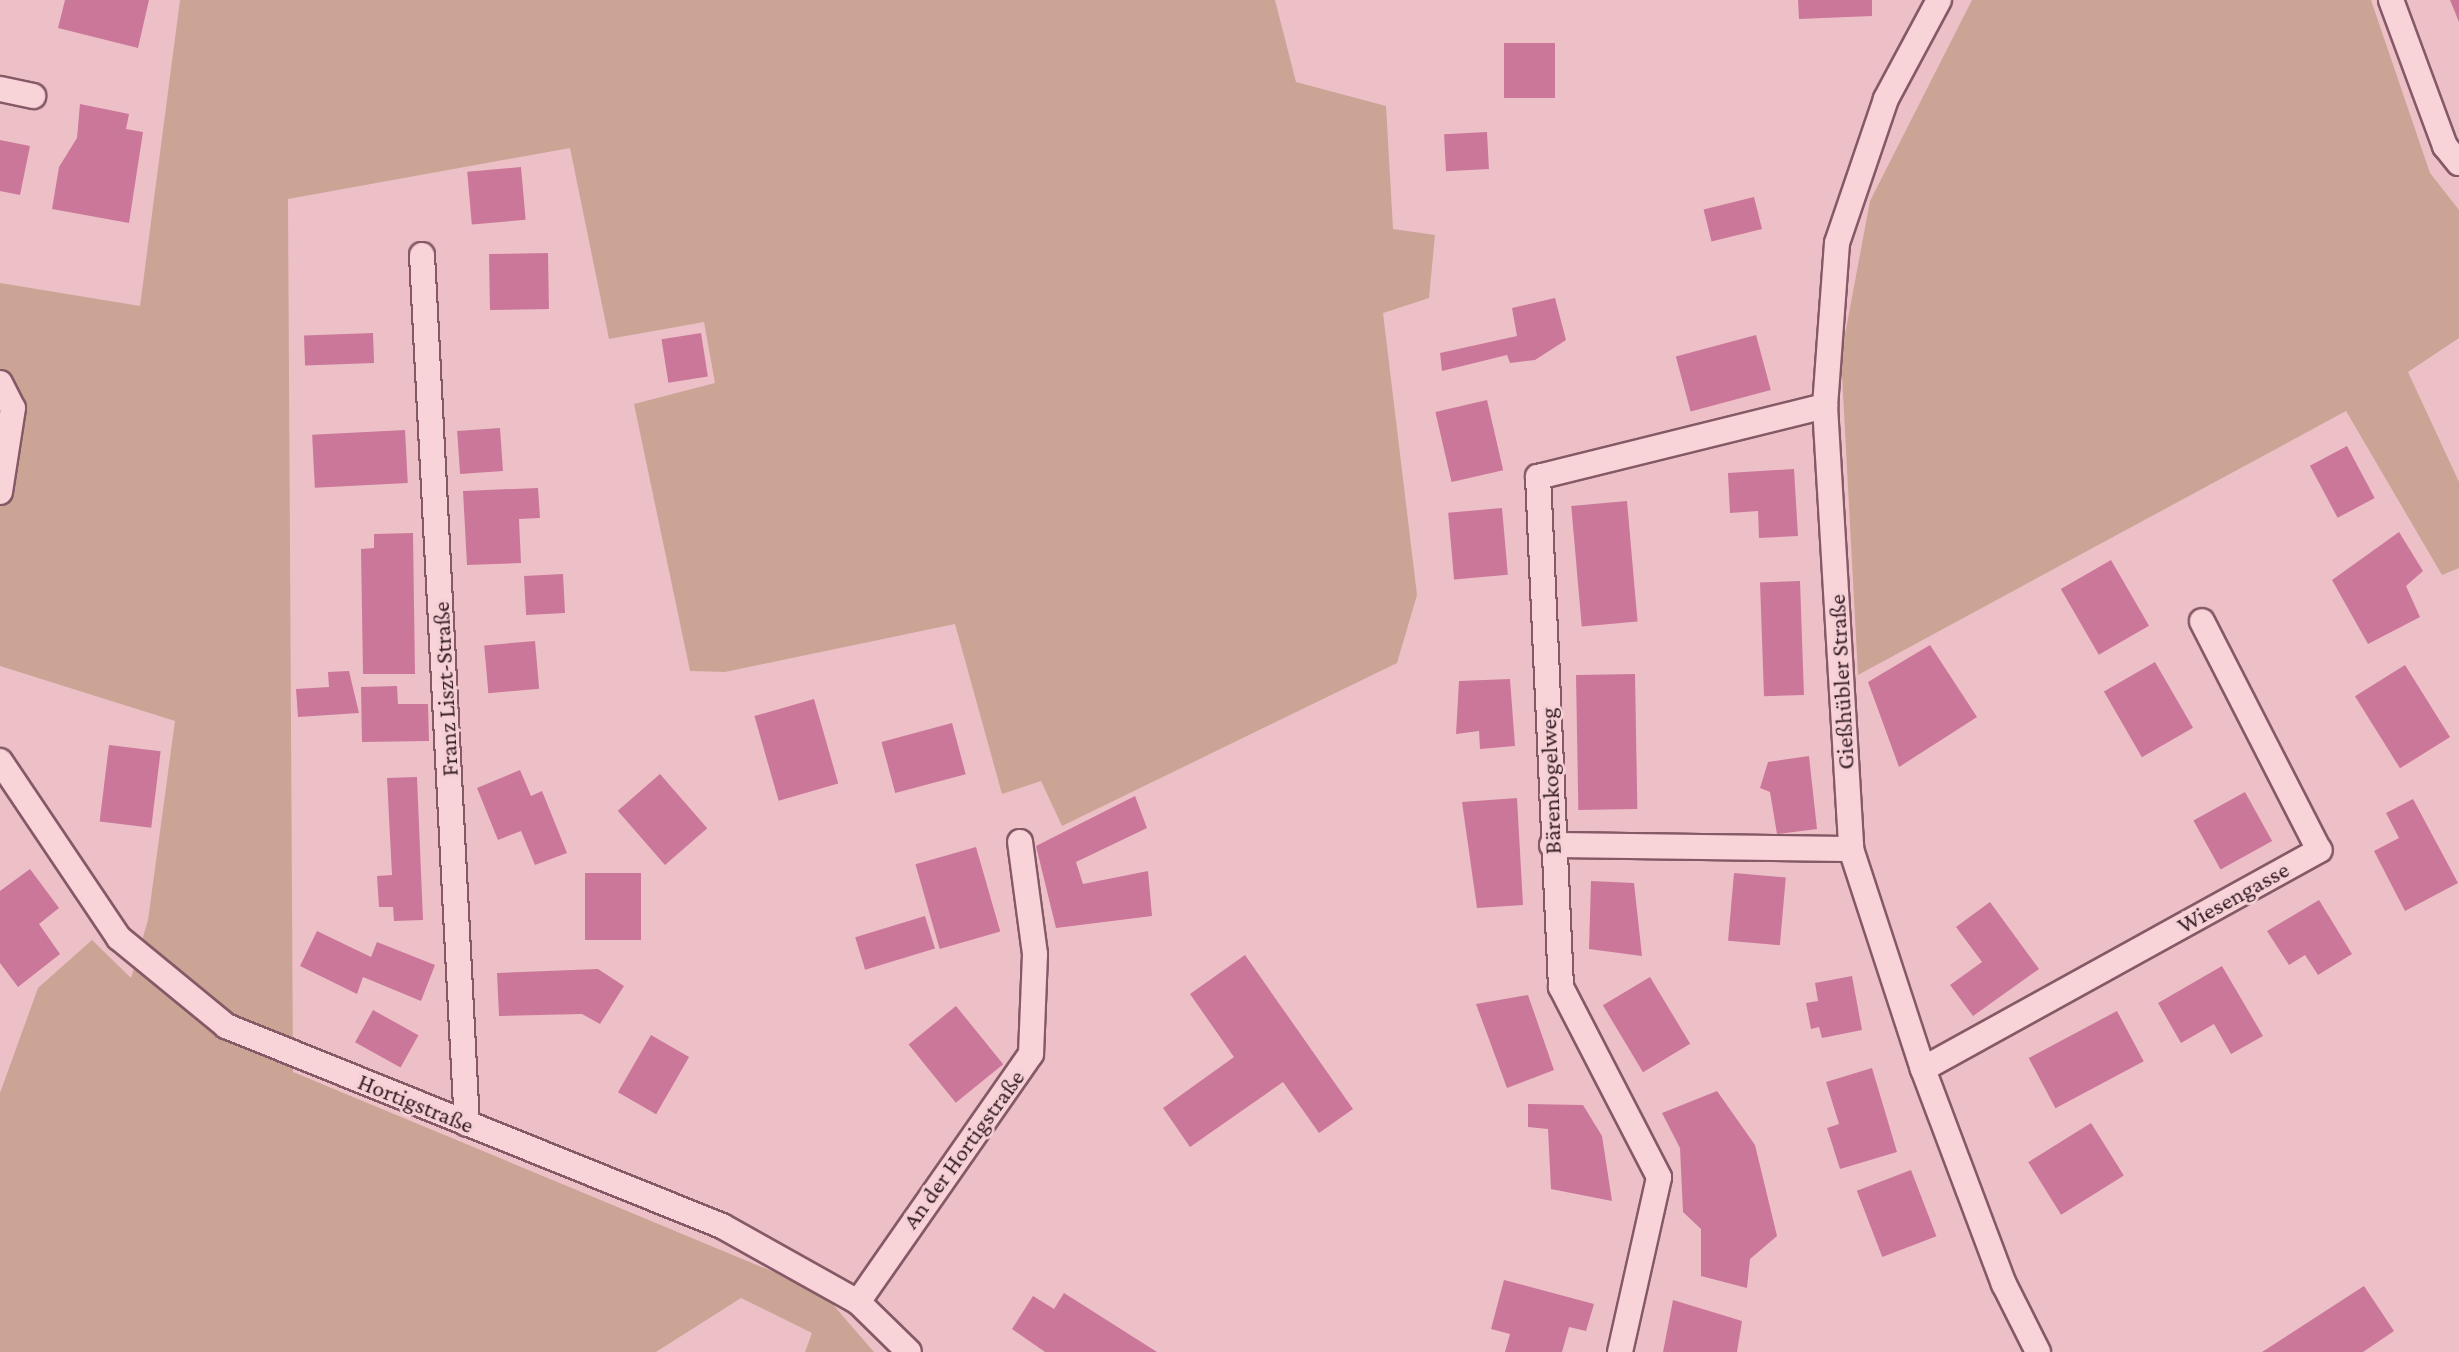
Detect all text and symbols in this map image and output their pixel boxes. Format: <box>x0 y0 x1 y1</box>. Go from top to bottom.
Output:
street label: Gießhübler Straße <box>1822 594 1860 770</box>
street label: Franz Liszt-Straße <box>426 601 464 777</box>
street label: Bärenkogelweg <box>1533 707 1567 855</box>
street label: Wiesengasse <box>2172 855 2294 939</box>
street label: An der Hortigstraße <box>896 1064 1030 1234</box>
street label: Hortigstraße <box>354 1067 478 1139</box>

